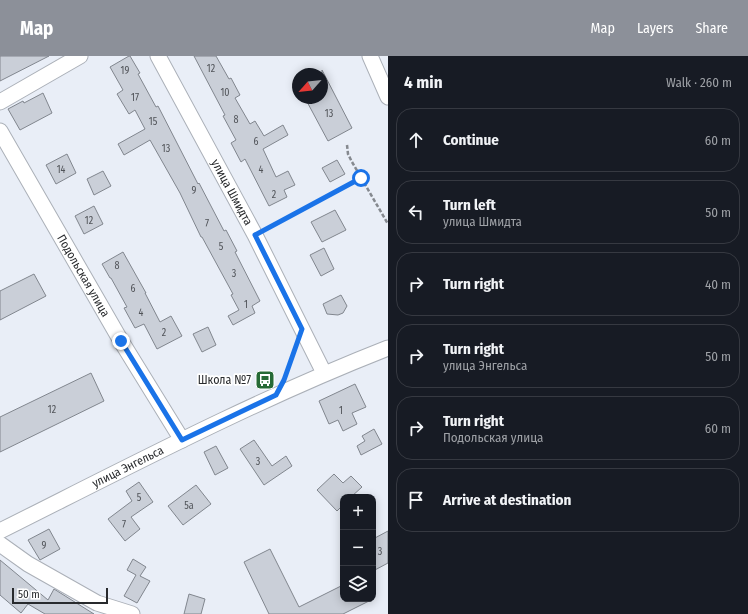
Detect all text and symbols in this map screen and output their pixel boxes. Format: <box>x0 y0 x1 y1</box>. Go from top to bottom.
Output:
text: Map <box>20 17 53 40</box>
text: Map <box>591 20 615 37</box>
text: Layers <box>637 20 673 37</box>
text: Share <box>695 20 728 37</box>
house number: 12 <box>207 63 216 75</box>
house number: 19 <box>121 65 130 77</box>
north arrow <box>292 68 328 104</box>
text: 4 min <box>404 72 443 93</box>
text: Walk · 260 m <box>666 75 732 90</box>
house number: 10 <box>220 87 230 99</box>
house number: 17 <box>131 92 139 104</box>
house number: 13 <box>325 108 334 120</box>
house number: 8 <box>234 114 239 126</box>
house number: 15 <box>149 116 158 128</box>
icon: ahead <box>405 129 427 151</box>
text: Continue <box>443 131 499 149</box>
text: 60 m <box>705 133 731 148</box>
house number: 6 <box>254 136 259 148</box>
house number: 13 <box>162 143 171 155</box>
street label: улица Шмидта <box>208 157 255 228</box>
house number: 14 <box>57 164 66 176</box>
house number: 4 <box>259 164 264 176</box>
route start <box>352 169 370 187</box>
house number: 9 <box>192 185 197 197</box>
house number: 2 <box>272 189 277 201</box>
text: Turn left <box>443 196 496 214</box>
icon: left <box>405 201 427 223</box>
text: 50 m <box>705 205 731 220</box>
text: улица Шмидта <box>443 214 522 229</box>
house number: 12 <box>85 215 94 227</box>
house number: 7 <box>205 218 209 230</box>
street label: Подольская улица <box>54 232 113 319</box>
house number: 5 <box>219 241 224 253</box>
house number: 8 <box>115 260 120 272</box>
house number: 3 <box>232 268 237 280</box>
icon: right <box>405 273 427 295</box>
text: Turn right <box>443 275 504 293</box>
text: 40 m <box>705 277 731 292</box>
house number: 6 <box>131 283 136 295</box>
house number: 1 <box>244 299 248 311</box>
house number: 4 <box>139 307 144 319</box>
house number: 2 <box>162 327 167 339</box>
route end <box>112 332 130 350</box>
text: Turn right <box>443 340 504 358</box>
icon: right <box>405 345 427 367</box>
text: 50 m <box>705 349 731 364</box>
text: улица Энгельса <box>443 358 527 373</box>
bus stop icon: Школа №7 <box>254 369 276 391</box>
place label: Школа №7 <box>198 373 251 387</box>
house number: 12 <box>48 404 57 416</box>
house number: 1 <box>339 405 343 417</box>
text: Turn right <box>443 412 504 430</box>
icon: right <box>405 417 427 439</box>
text: 60 m <box>705 421 731 436</box>
text: Подольская улица <box>443 430 543 445</box>
street label: улица Энгельса <box>90 443 166 490</box>
house number: 3 <box>256 456 261 468</box>
icon: arrive <box>405 489 427 511</box>
text: Arrive at destination <box>443 491 571 509</box>
house number: 5 <box>137 492 142 504</box>
map controls <box>340 494 376 602</box>
button: + <box>340 494 376 530</box>
house number: 5а <box>184 500 194 512</box>
house number: 7 <box>122 519 126 531</box>
button: − <box>340 530 376 566</box>
house number: 9 <box>42 540 47 552</box>
house number: 3 <box>378 546 383 558</box>
button: layers <box>340 566 376 602</box>
scale bar <box>12 586 108 605</box>
text: 50 m <box>18 588 40 601</box>

